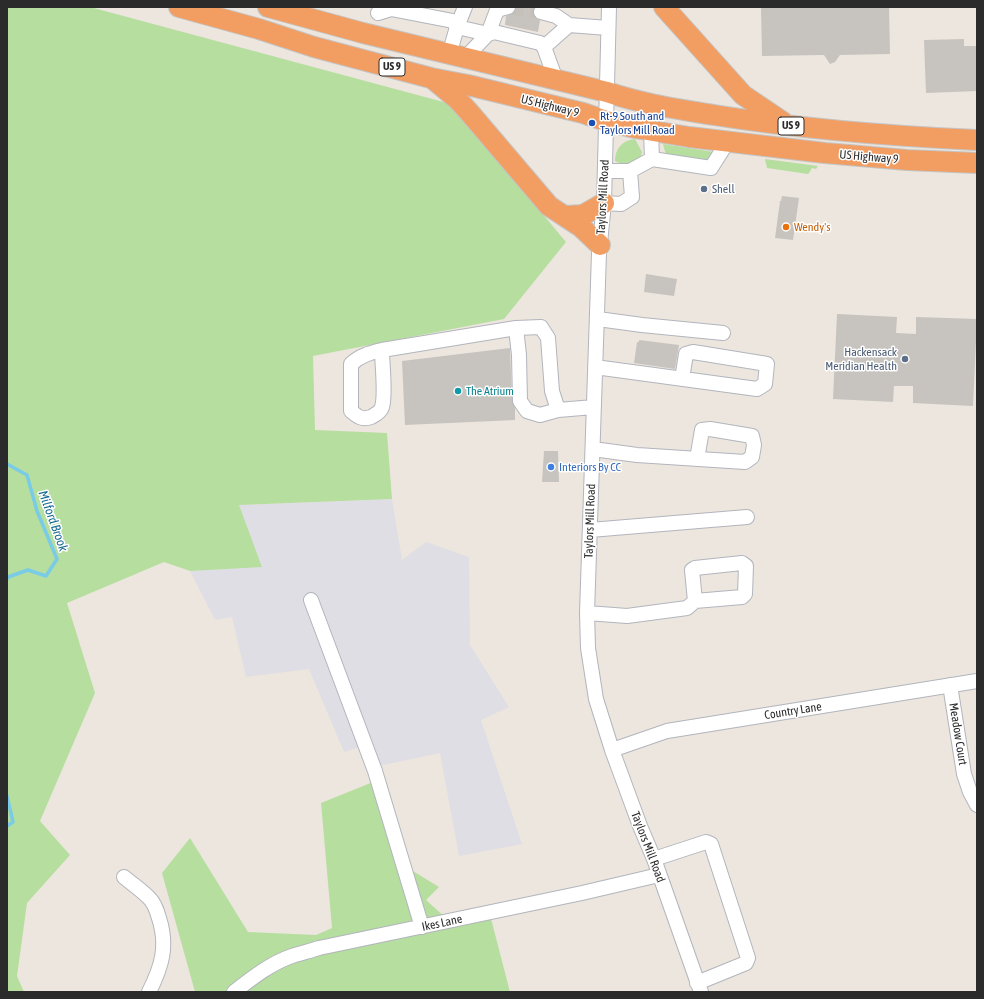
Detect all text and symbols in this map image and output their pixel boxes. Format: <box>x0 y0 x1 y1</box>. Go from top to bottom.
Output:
road number: US 9 <box>379 58 405 76</box>
street label: US Highway 9 <box>519 92 581 120</box>
place label: Rt-9 South and Taylors Mill Road <box>600 109 675 137</box>
road number: US 9 <box>778 117 804 135</box>
marker: Rt-9 South and Taylors Mill Road <box>587 118 597 128</box>
street label: US Highway 9 <box>839 147 899 167</box>
street label: Taylors Mill Road <box>594 159 612 235</box>
place label: Shell <box>712 182 735 196</box>
marker: Shell <box>699 184 709 194</box>
place label: Wendy's <box>794 220 830 234</box>
marker: Wendy's <box>781 222 791 232</box>
place label: Hackensack Meridian Health <box>825 345 897 373</box>
marker: Hackensack Meridian Health <box>900 354 910 364</box>
place label: The Atrium <box>466 384 514 398</box>
marker: The Atrium <box>453 386 463 396</box>
place label: Interiors By CC <box>559 460 621 474</box>
marker: Interiors By CC <box>546 462 556 472</box>
street label: Taylors Mill Road <box>581 483 599 559</box>
water label: Milford Brook <box>35 488 71 554</box>
street label: Country Lane <box>763 699 823 723</box>
street label: Meadow Court <box>946 702 970 766</box>
street label: Taylors Mill Road <box>628 810 668 884</box>
street label: Ikes Lane <box>420 912 464 934</box>

